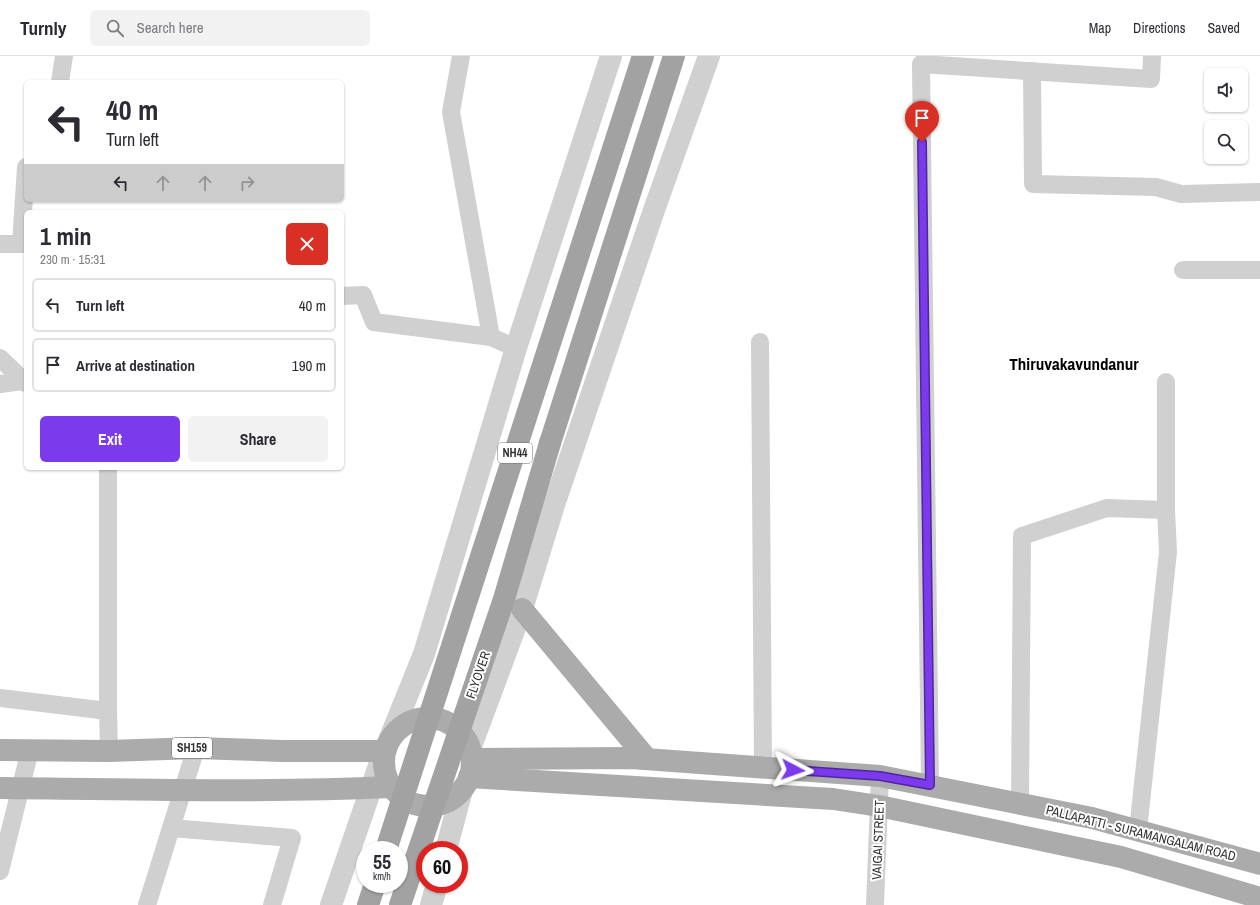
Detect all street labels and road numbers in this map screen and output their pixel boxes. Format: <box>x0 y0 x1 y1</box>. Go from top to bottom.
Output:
road number: NH44 <box>498 443 532 463</box>
street label: FLYOVER <box>462 649 494 701</box>
road number: SH159 <box>172 738 212 758</box>
street label: VAIGAI STREET <box>868 799 888 880</box>
street label: PALLAPATTI - SURAMANGALAM ROAD <box>1044 801 1238 865</box>

